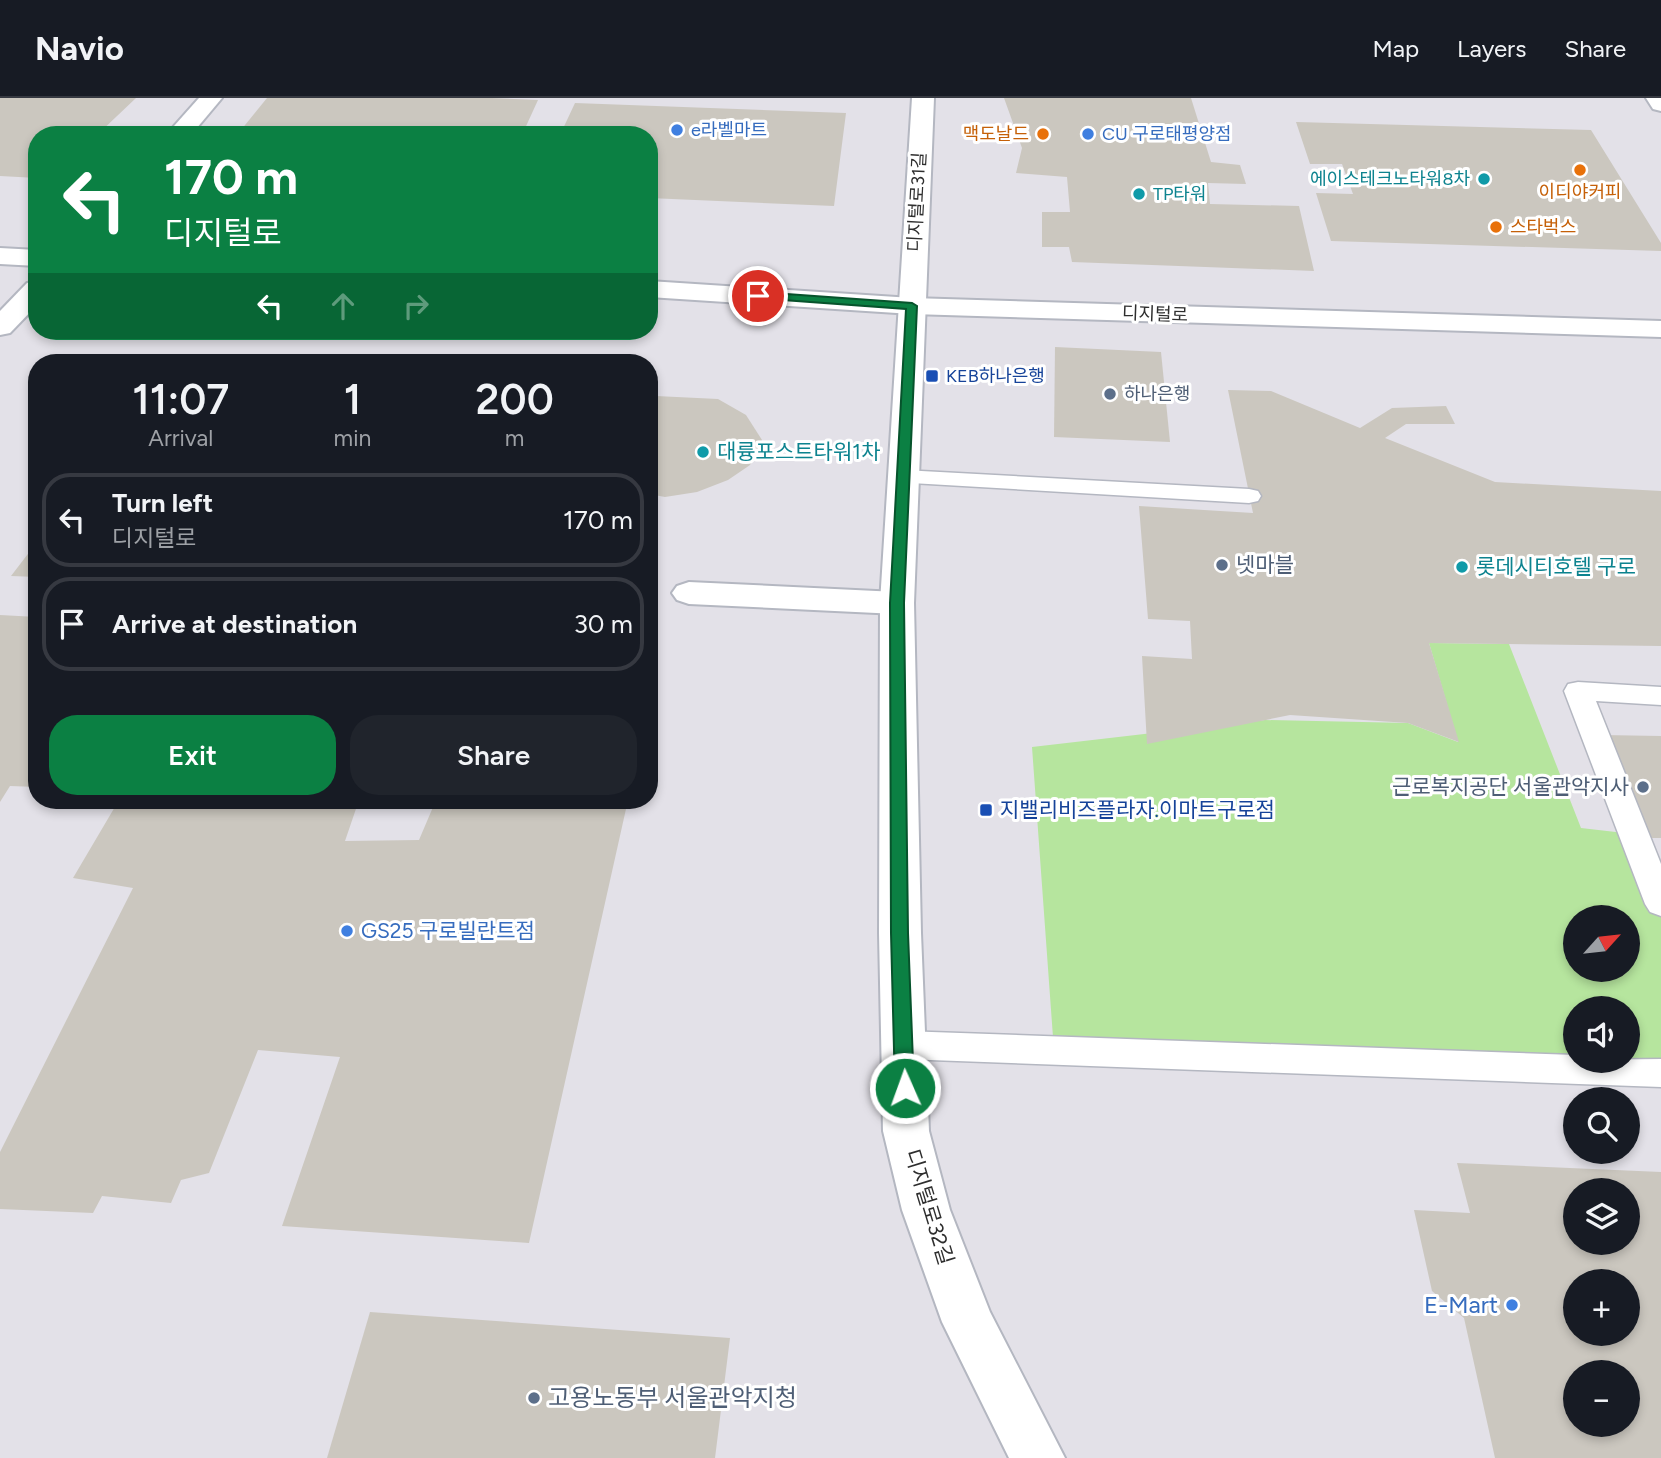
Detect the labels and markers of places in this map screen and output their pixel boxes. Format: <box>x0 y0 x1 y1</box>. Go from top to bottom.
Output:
place label: e라벨마트 <box>691 119 767 141</box>
marker: e라벨마트 <box>669 122 685 138</box>
place label: 맥도날드 <box>963 123 1029 145</box>
place label: CU 구로태평양점 <box>1102 123 1232 145</box>
marker: 맥도날드 <box>1035 126 1051 142</box>
marker: CU 구로태평양점 <box>1080 126 1096 142</box>
marker: 이디야커피 <box>1572 162 1588 178</box>
place label: 에이스테크노타워8차 <box>1310 168 1470 190</box>
marker: 에이스테크노타워8차 <box>1476 171 1492 187</box>
place label: 이디야커피 <box>1539 181 1621 203</box>
place label: TP타워 <box>1153 183 1206 205</box>
marker: TP타워 <box>1131 186 1147 202</box>
place label: 스타벅스 <box>1510 216 1576 238</box>
marker: 스타벅스 <box>1488 219 1504 235</box>
pin <box>728 266 788 326</box>
place label: KEB하나은행 <box>946 365 1045 387</box>
marker: KEB하나은행 <box>924 368 940 384</box>
place label: 하나은행 <box>1124 383 1190 405</box>
marker: 하나은행 <box>1102 386 1118 402</box>
place label: 대륭포스트타워1차 <box>717 439 880 464</box>
marker: 대륭포스트타워1차 <box>695 444 711 460</box>
place label: 넷마블 <box>1236 552 1294 577</box>
place label: 롯데시티호텔 구로 <box>1476 554 1636 579</box>
marker: 넷마블 <box>1214 557 1230 573</box>
marker: 롯데시티호텔 구로 <box>1454 559 1470 575</box>
place label: 근로복지공단 서울관악지사 <box>1392 774 1629 799</box>
marker: 근로복지공단 서울관악지사 <box>1635 779 1651 795</box>
place label: 지밸리비즈플라자.이마트구로점 <box>1000 797 1275 822</box>
marker: 지밸리비즈플라자.이마트구로점 <box>978 802 994 818</box>
place label: GS25 구로빌란트점 <box>361 918 535 943</box>
marker: GS25 구로빌란트점 <box>339 923 355 939</box>
place label: E-Mart <box>1424 1290 1498 1319</box>
marker: E-Mart <box>1504 1297 1520 1313</box>
place label: 고용노동부 서울관악지청 <box>548 1383 797 1412</box>
marker: 고용노동부 서울관악지청 <box>526 1390 542 1406</box>

